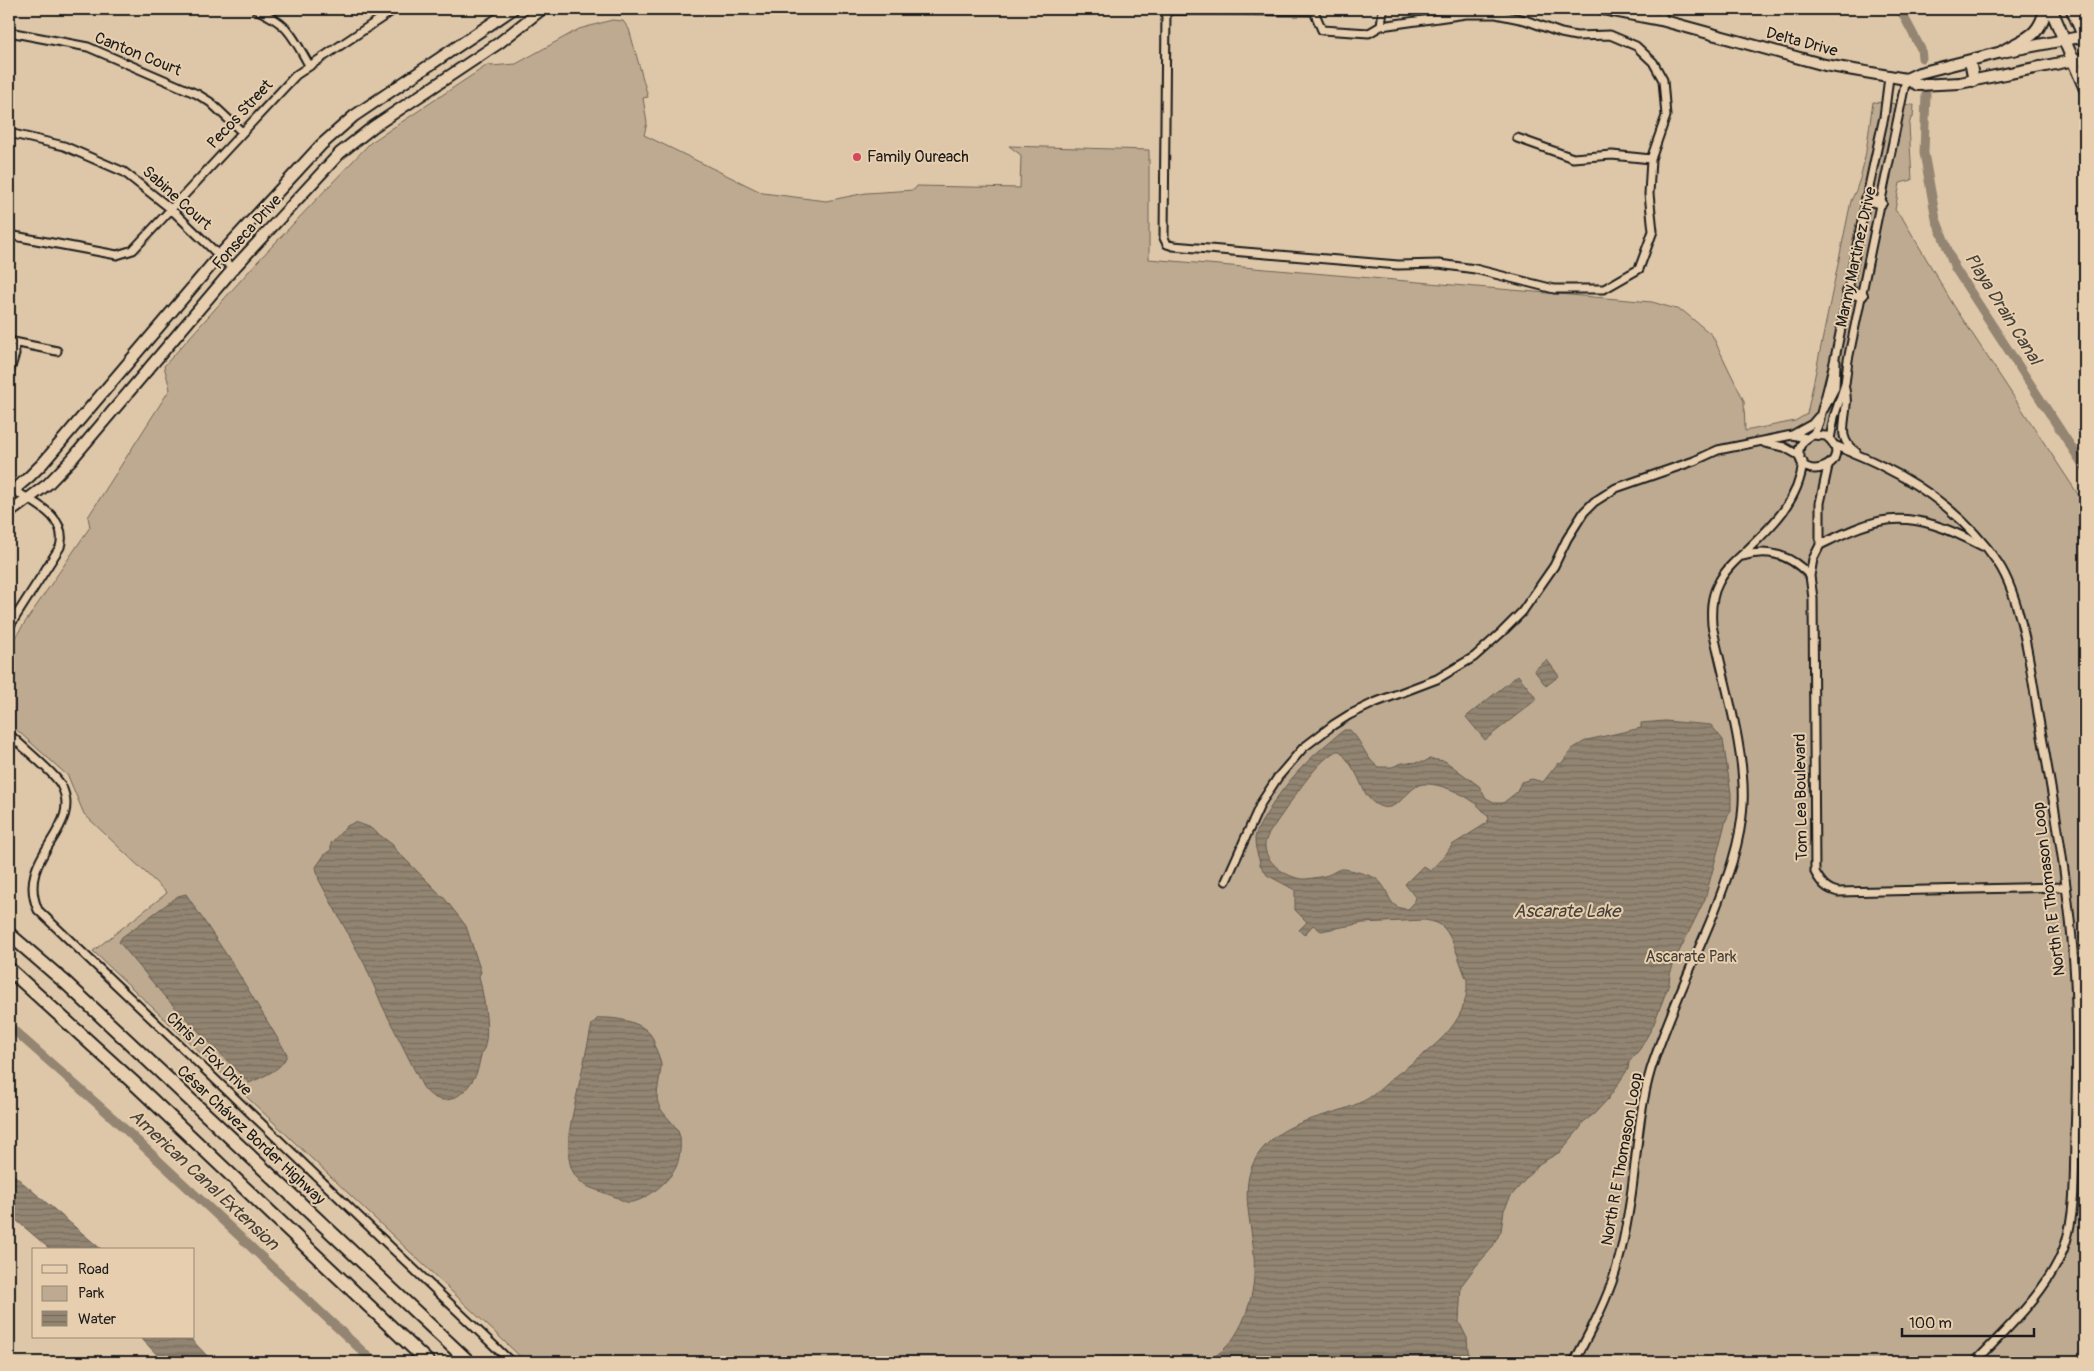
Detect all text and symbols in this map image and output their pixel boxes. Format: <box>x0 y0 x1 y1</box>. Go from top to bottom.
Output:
street label: Delta Drive <box>1764 23 1840 61</box>
street label: Canton Court <box>92 28 185 81</box>
street label: Pecos Street <box>203 75 278 153</box>
place label: Family Oureach <box>867 147 969 167</box>
marker: Family Oureach <box>851 151 863 163</box>
street label: Sabine Court <box>138 162 216 235</box>
street label: Manny Martinez Drive <box>1831 185 1881 329</box>
street label: Fonseca Drive <box>208 190 286 274</box>
water label: Playa Drain Canal <box>1959 249 2047 371</box>
street label: Tom Lea Boulevard <box>1790 733 1812 861</box>
street label: North R E Thomason Loop <box>2028 801 2070 977</box>
water label: Ascarate Lake <box>1514 900 1622 923</box>
park label: Ascarate Park <box>1645 947 1737 967</box>
street label: Chris P Fox Drive <box>162 1008 256 1100</box>
street label: César Chávez Border Highway <box>173 1061 330 1209</box>
street label: North R E Thomason Loop <box>1597 1071 1647 1247</box>
water label: American Canal Extension <box>124 1105 284 1256</box>
legend <box>32 1248 195 1338</box>
text: Road <box>78 1260 109 1279</box>
text: Park <box>78 1284 105 1303</box>
scale bar <box>1902 1306 2034 1338</box>
text: Water <box>78 1310 117 1329</box>
text: 100 m <box>1909 1314 1952 1333</box>

